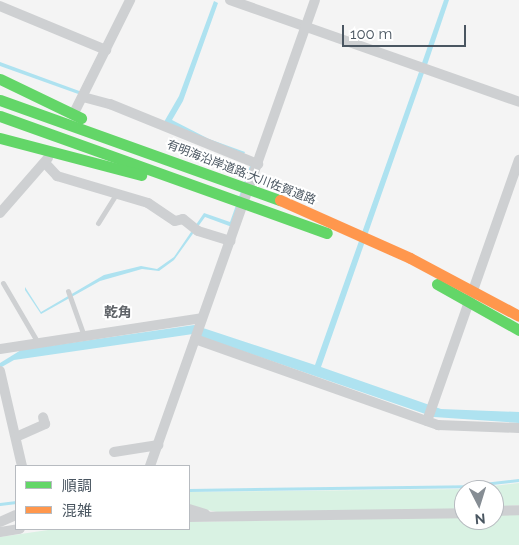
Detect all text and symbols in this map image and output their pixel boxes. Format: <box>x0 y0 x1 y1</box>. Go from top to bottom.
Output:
scale bar <box>344 15 468 47</box>
text: 100 m <box>350 25 392 43</box>
street label: 有明海沿岸道路;大川佐賀道路 <box>164 138 318 208</box>
district label: 乾角 <box>104 304 132 320</box>
legend <box>15 465 190 530</box>
text: 順調 <box>62 477 92 495</box>
north arrow <box>454 480 504 530</box>
text: 混雑 <box>62 502 92 520</box>
text: N <box>474 511 486 527</box>

